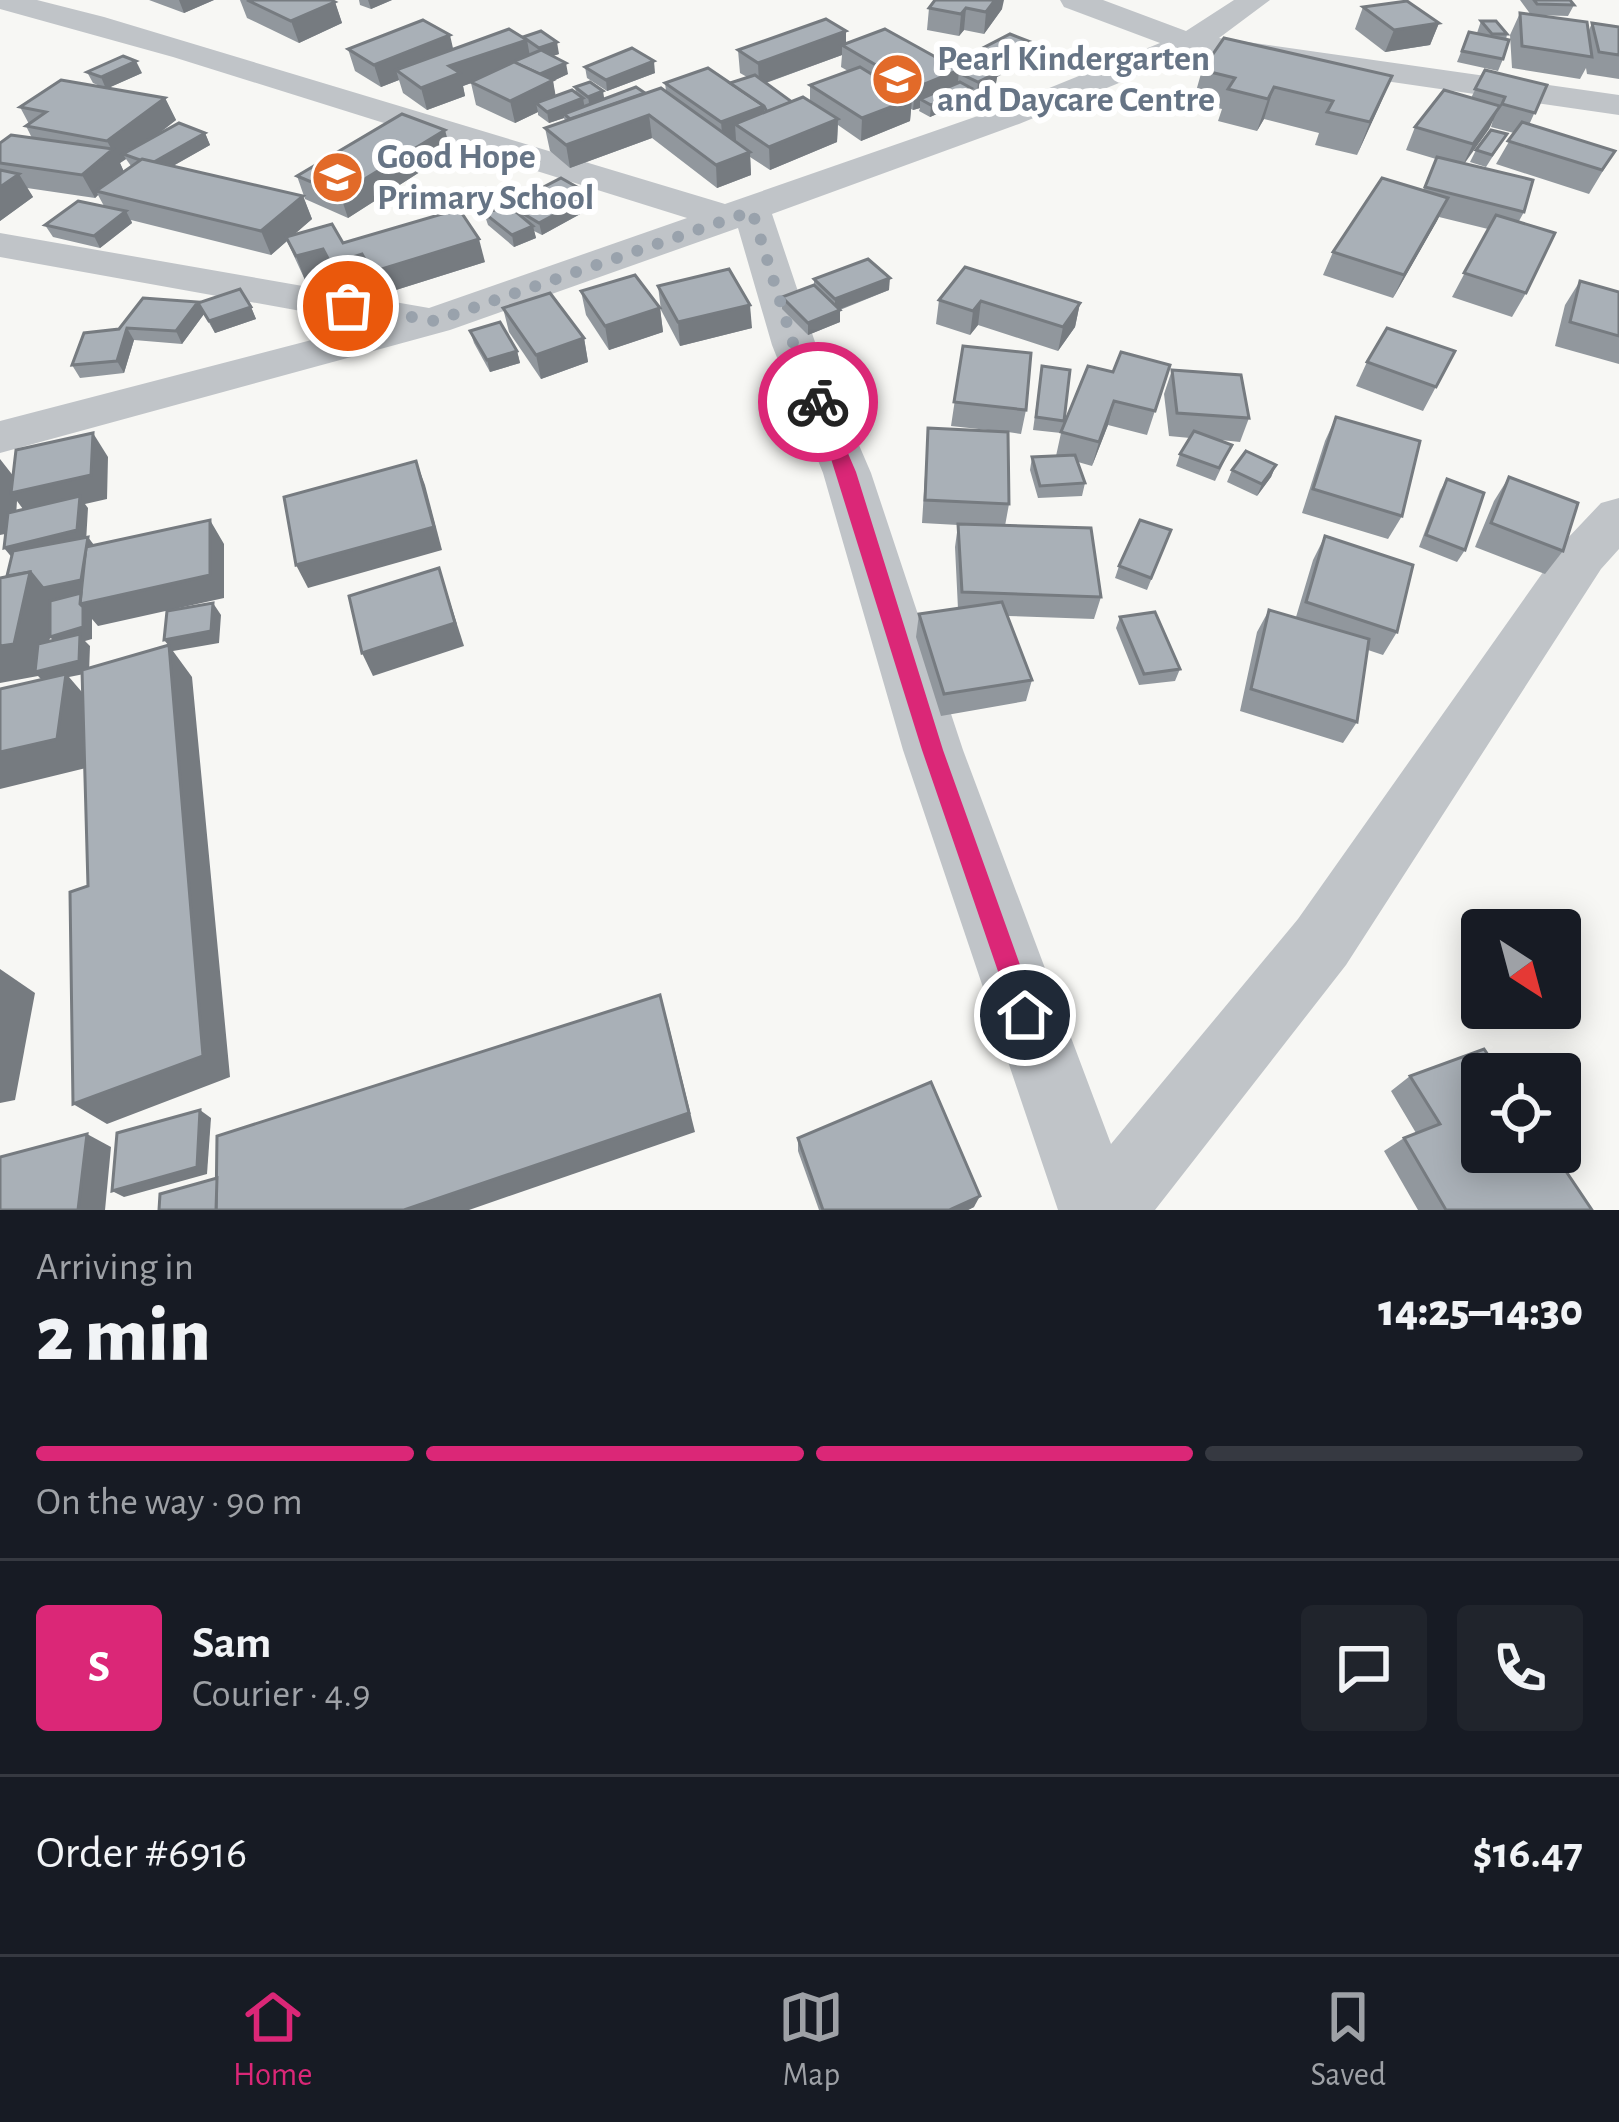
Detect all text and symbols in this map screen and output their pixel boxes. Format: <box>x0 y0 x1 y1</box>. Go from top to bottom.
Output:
place label: Pearl Kindergarten and Daycare Centre <box>937 41 1215 118</box>
school or university icon: Pearl Kindergarten and Daycare Centre <box>870 52 926 108</box>
place label: Good Hope Primary School <box>377 139 594 216</box>
school or university icon: Good Hope Primary School <box>310 150 366 206</box>
pin <box>297 255 399 357</box>
icon: bag <box>315 273 381 339</box>
courier <box>758 342 878 462</box>
icon: bike <box>785 369 851 435</box>
north arrow <box>1461 909 1581 1029</box>
map controls <box>1461 909 1581 1173</box>
pin <box>974 964 1076 1066</box>
icon: home <box>992 982 1058 1048</box>
button: locate <box>1461 1053 1581 1173</box>
text: Arriving in <box>36 1248 194 1287</box>
text: 14:25–14:30 <box>1378 1289 1583 1334</box>
text: 2 min <box>36 1297 211 1375</box>
text: On the way · 90 m <box>36 1483 303 1522</box>
button: chat <box>1301 1605 1427 1731</box>
button: phone <box>1457 1605 1583 1731</box>
text: Sam <box>192 1621 271 1666</box>
text: S <box>88 1645 110 1690</box>
text: Courier · 4.9 <box>192 1675 371 1714</box>
text: Order #6916 <box>36 1831 247 1876</box>
text: $16.47 <box>1472 1831 1583 1876</box>
tab: Home <box>233 1984 312 2096</box>
tab: Map <box>778 1984 844 2096</box>
tab: Saved <box>1310 1984 1386 2096</box>

